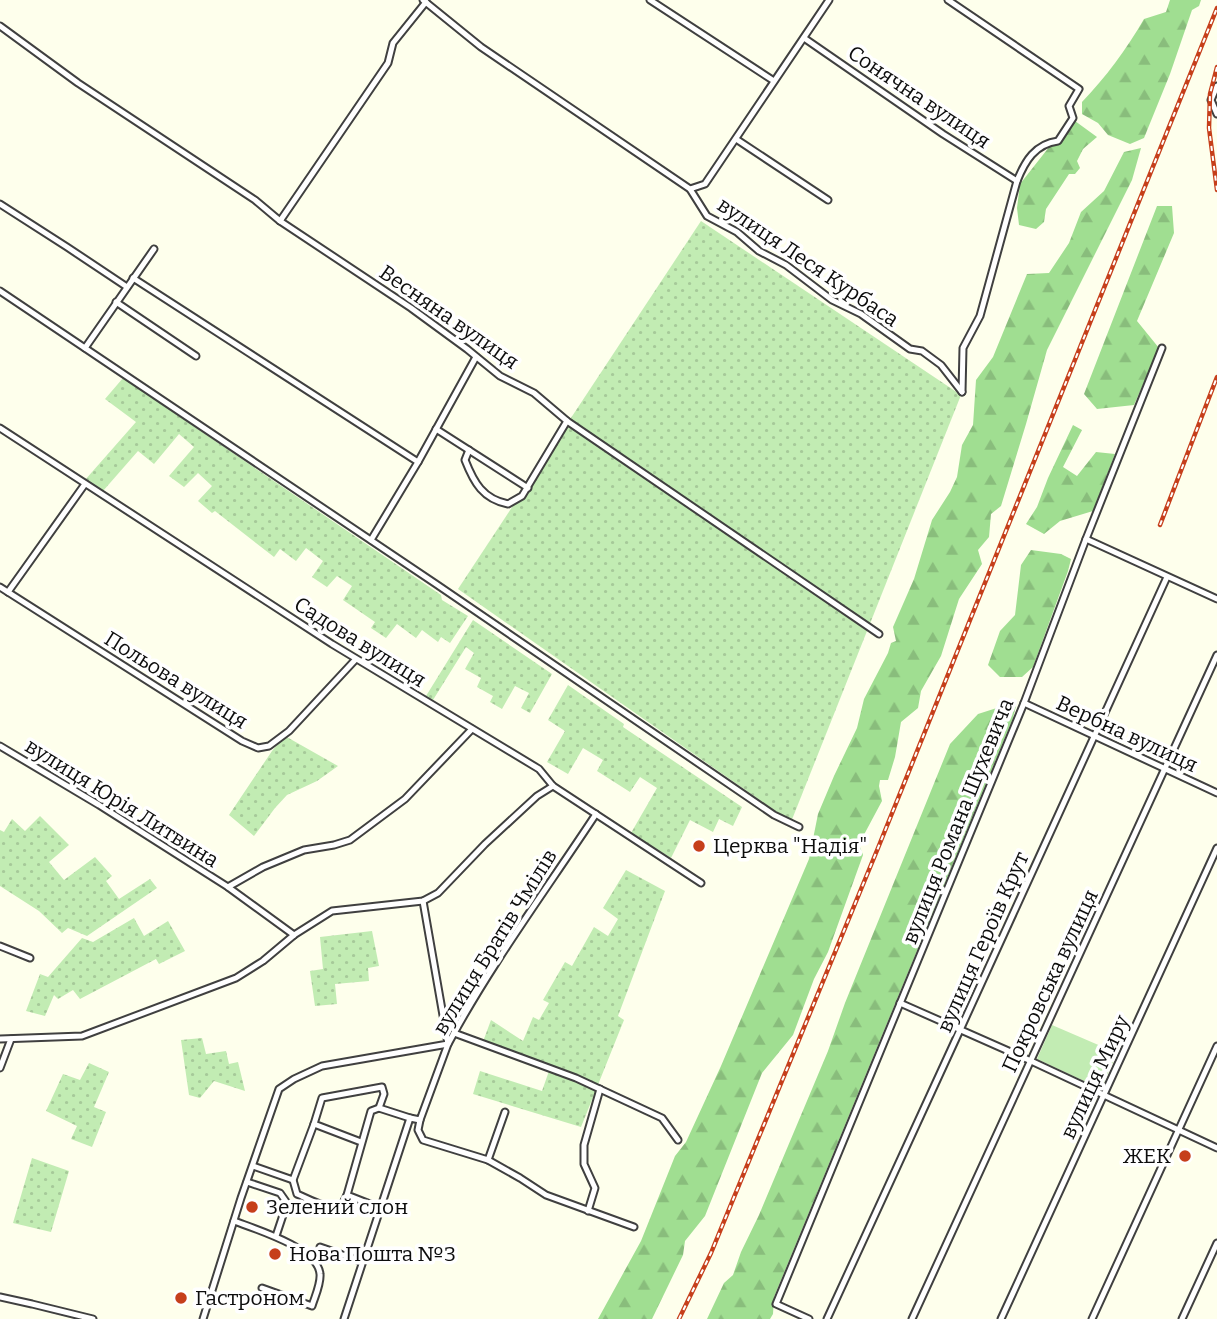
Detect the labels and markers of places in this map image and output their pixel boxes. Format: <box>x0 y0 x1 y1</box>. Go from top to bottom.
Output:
place label: Церква "Надія" <box>713 833 867 859</box>
marker: Церква "Надія" <box>691 838 707 854</box>
place label: ЖЕК <box>1122 1143 1171 1169</box>
marker: ЖЕК <box>1177 1148 1193 1164</box>
place label: Зелений слон <box>266 1194 408 1220</box>
marker: Зелений слон <box>244 1199 260 1215</box>
place label: Нова Пошта №3 <box>289 1241 456 1267</box>
marker: Нова Пошта №3 <box>267 1246 283 1262</box>
place label: Гастроном <box>195 1285 305 1311</box>
marker: Гастроном <box>173 1290 189 1306</box>

